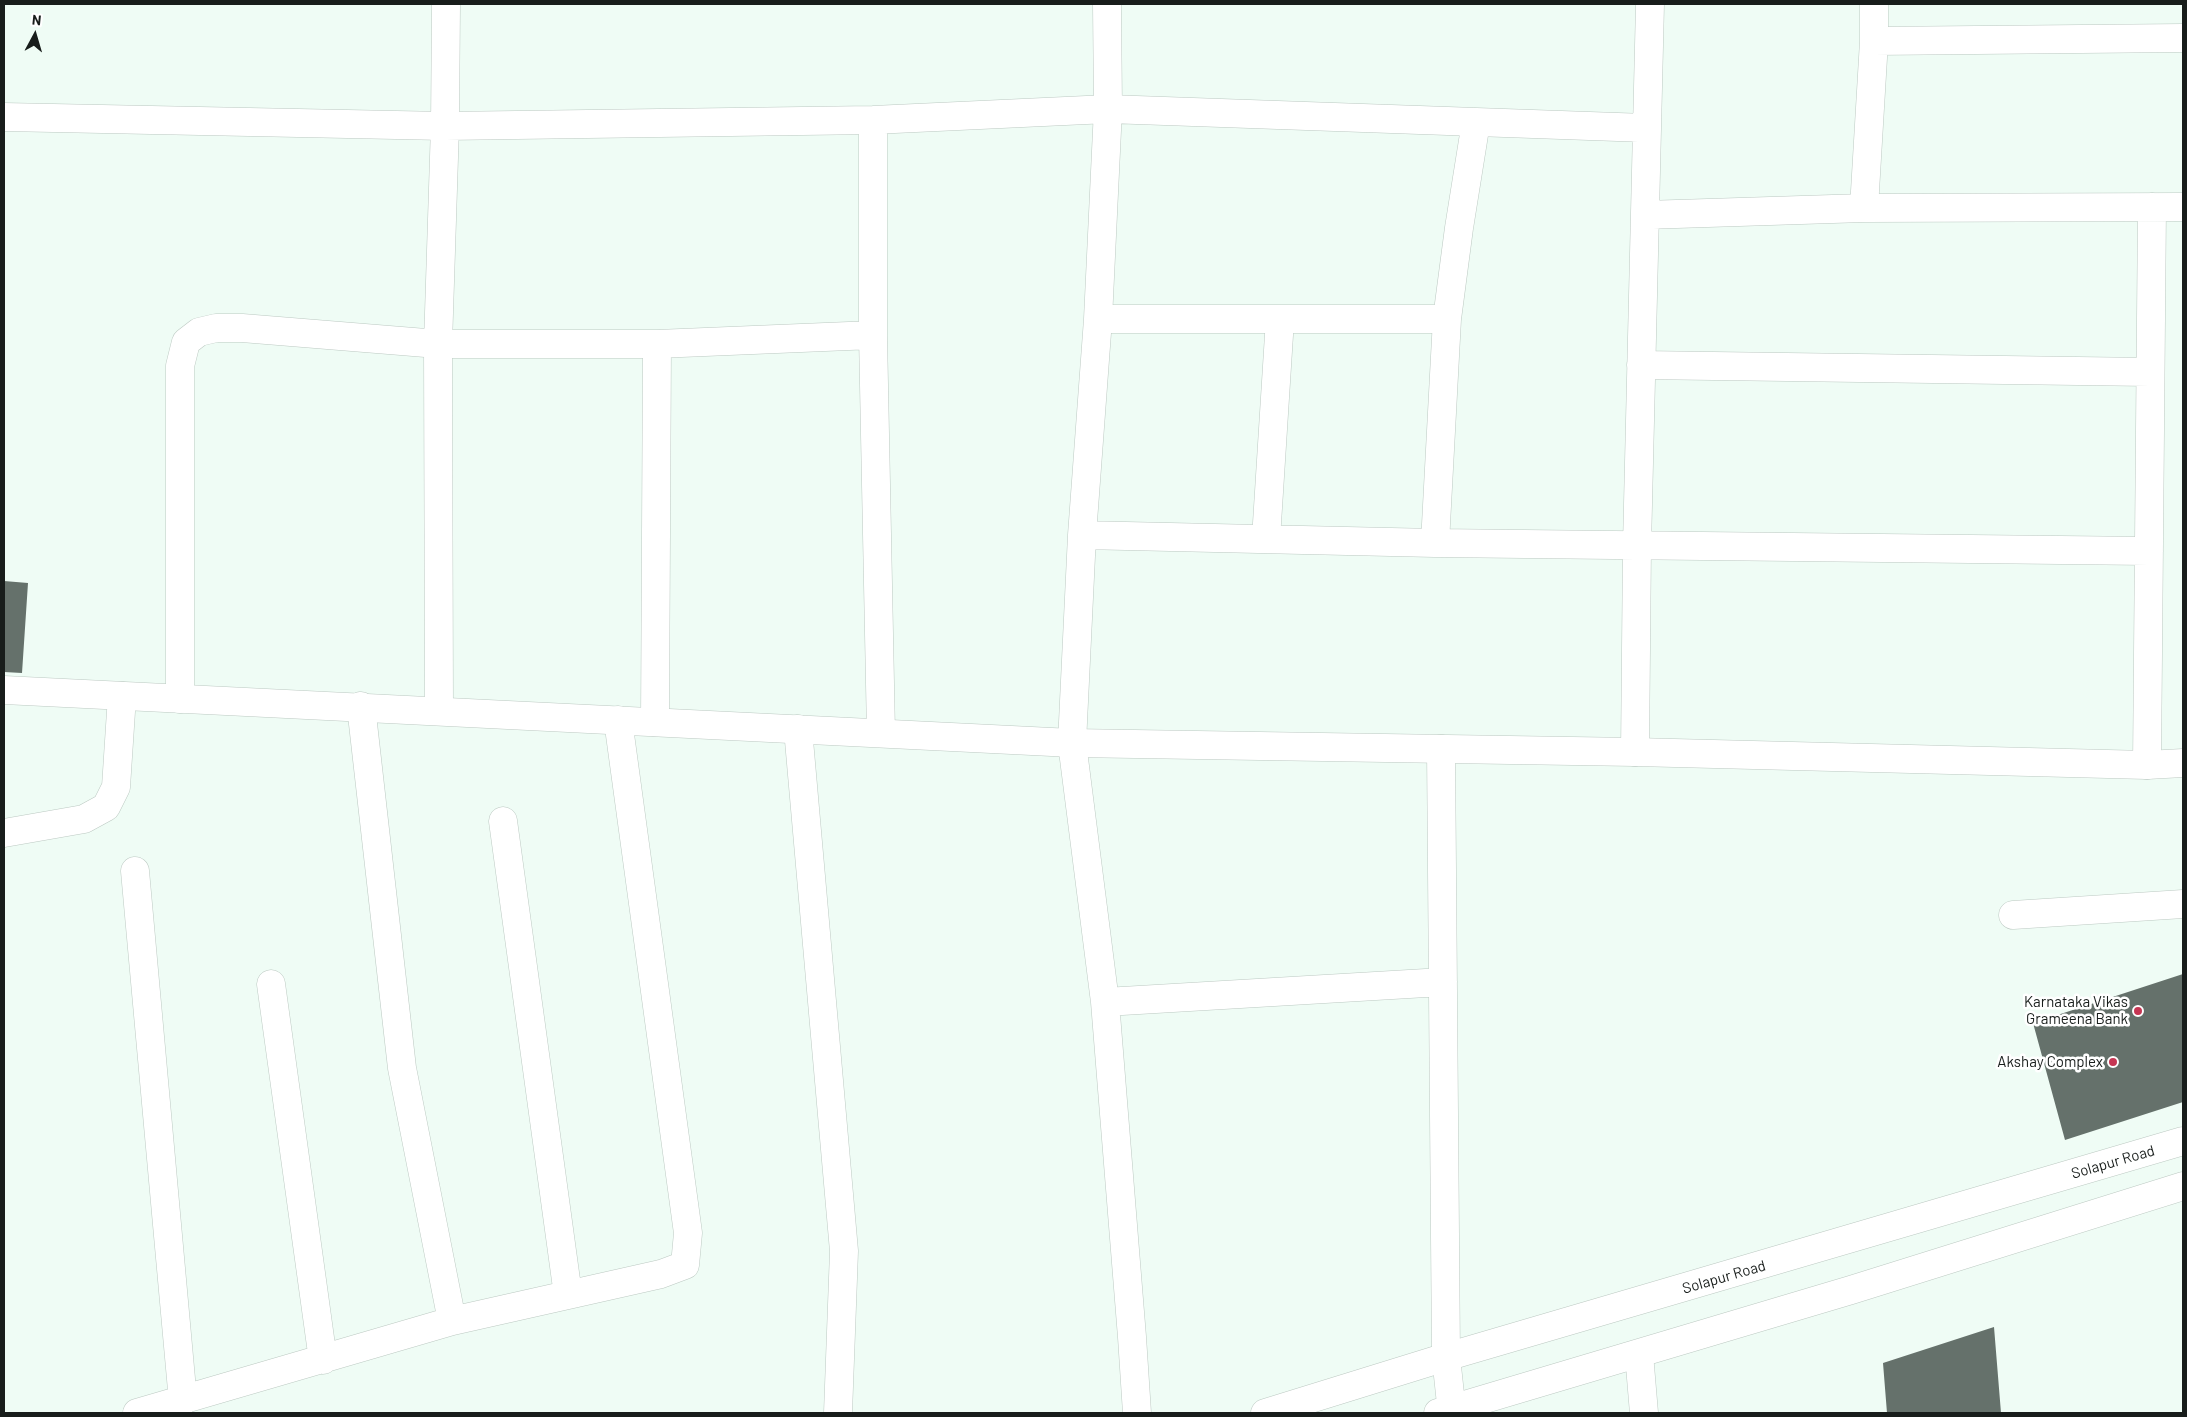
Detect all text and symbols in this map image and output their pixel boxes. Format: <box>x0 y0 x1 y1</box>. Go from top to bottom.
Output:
north arrow <box>10 10 60 60</box>
text: N <box>31 11 42 29</box>
place label: Karnataka Vikas Grameena Bank <box>2024 993 2128 1028</box>
marker: Karnataka Vikas Grameena Bank <box>2132 1005 2144 1017</box>
place label: Akshay Complex <box>1997 1053 2103 1071</box>
marker: Akshay Complex <box>2107 1056 2119 1068</box>
street label: Solapur Road <box>2069 1141 2157 1183</box>
street label: Solapur Road <box>1680 1256 1768 1298</box>

